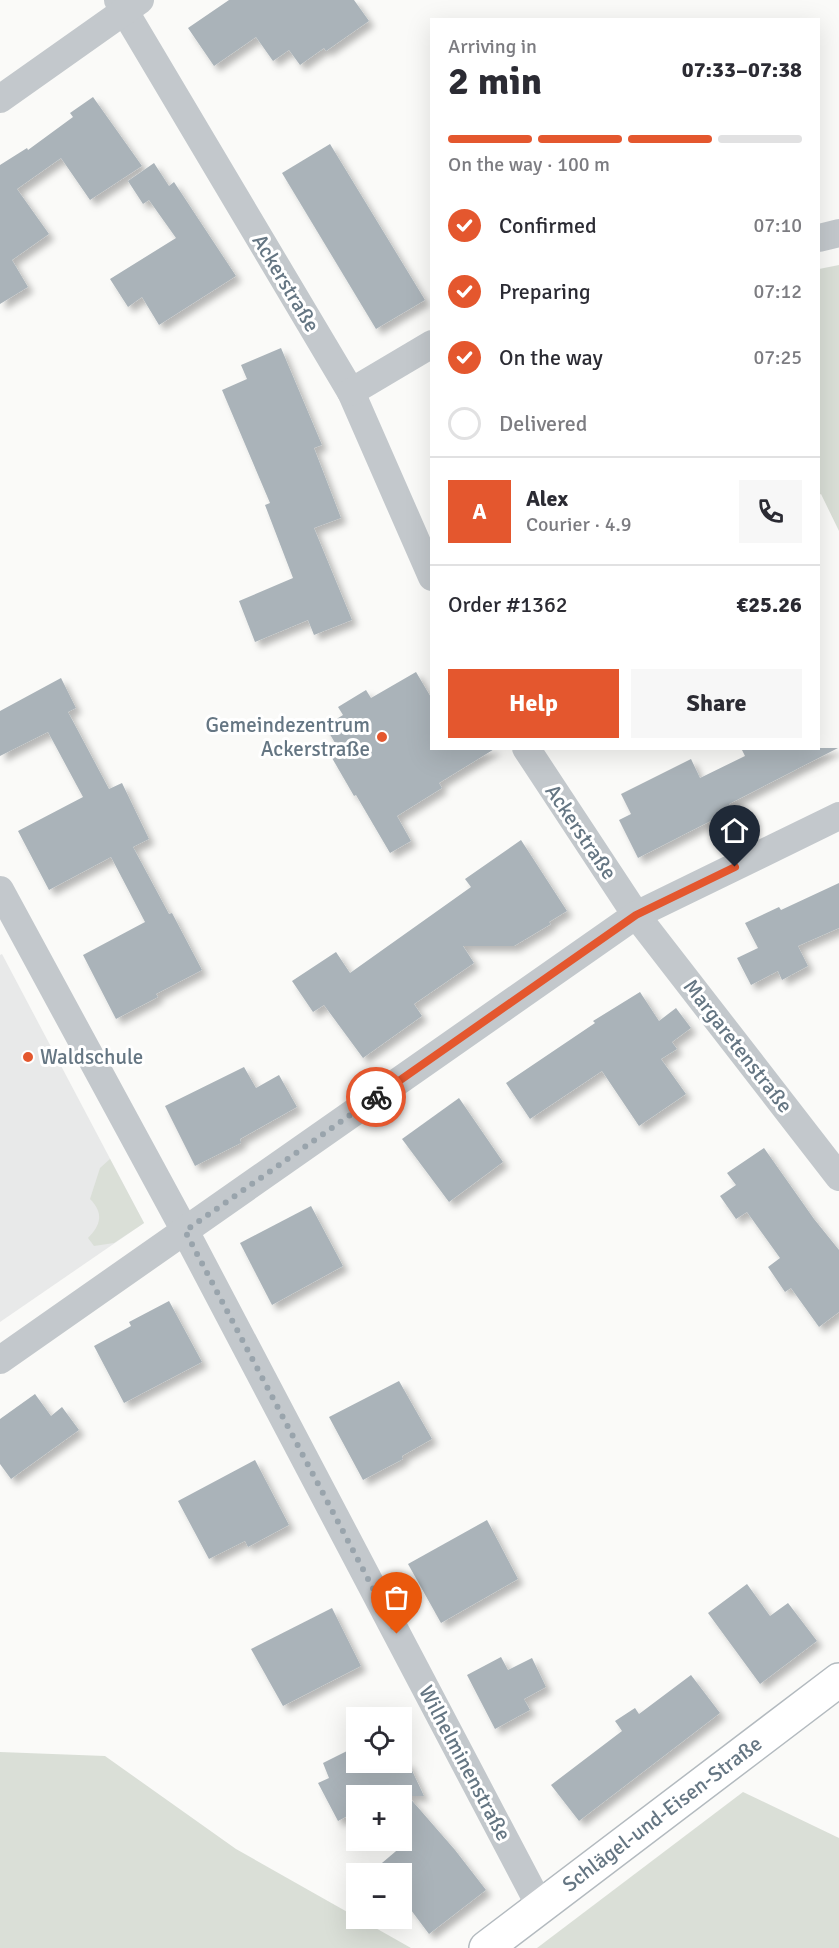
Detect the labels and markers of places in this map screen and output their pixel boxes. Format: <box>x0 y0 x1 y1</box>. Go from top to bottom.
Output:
place label: Gemeindezentrum Ackerstraße <box>206 712 370 762</box>
marker: Gemeindezentrum Ackerstraße <box>375 730 389 744</box>
pin <box>709 805 760 867</box>
place label: Waldschule <box>40 1044 143 1070</box>
marker: Waldschule <box>21 1050 35 1064</box>
pin <box>371 1572 422 1634</box>

